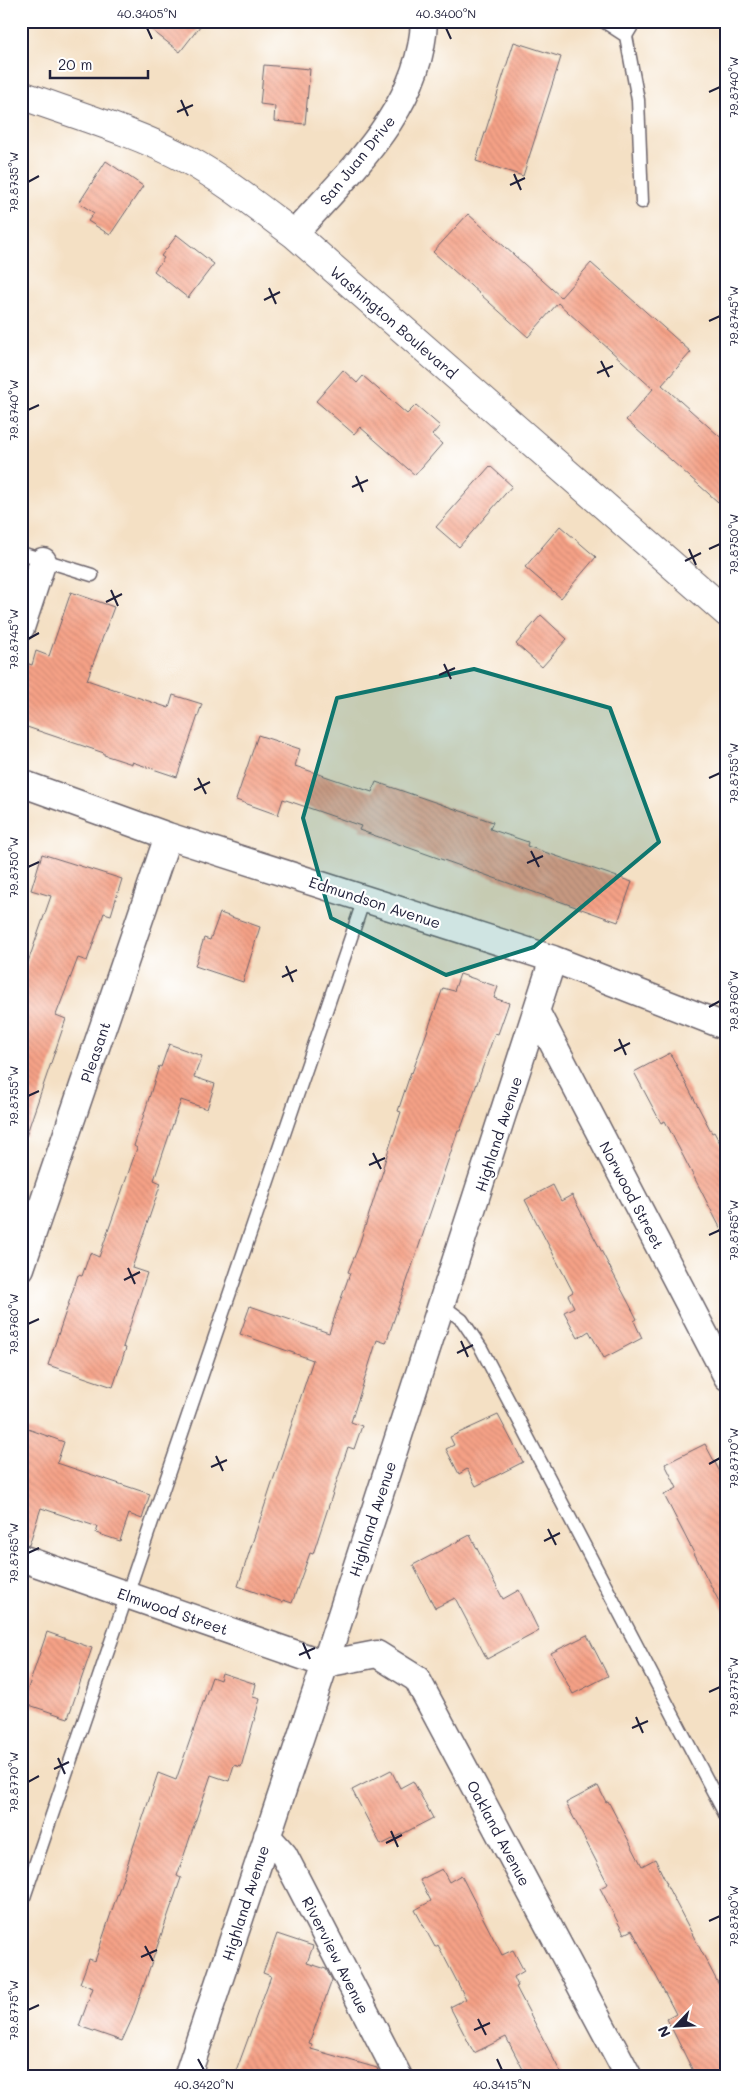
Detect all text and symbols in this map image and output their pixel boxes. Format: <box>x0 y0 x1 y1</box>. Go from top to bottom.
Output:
text: 40.3405°N <box>117 5 177 21</box>
text: 40.3400°N <box>416 5 476 21</box>
scale bar <box>50 48 148 80</box>
text: 20 m <box>58 54 92 74</box>
text: 79.8740°W <box>725 57 741 117</box>
street label: San Juan Drive <box>315 111 399 209</box>
text: 79.8735°W <box>5 152 21 212</box>
street label: Washington Boulevard <box>326 261 462 383</box>
text: 79.8745°W <box>725 286 741 346</box>
text: 79.8740°W <box>5 380 21 440</box>
text: 79.8750°W <box>725 514 741 574</box>
text: 79.8745°W <box>5 609 21 669</box>
text: 79.8755°W <box>725 743 741 803</box>
text: 79.8750°W <box>5 837 21 897</box>
street label: Edmundson Avenue <box>307 871 443 933</box>
text: 79.8760°W <box>725 970 741 1032</box>
street label: Pleasant <box>75 1019 115 1085</box>
text: 79.8755°W <box>5 1066 21 1126</box>
street label: Highland Avenue <box>470 1074 526 1194</box>
street label: Norwood Street <box>595 1138 669 1252</box>
text: 79.8765°W <box>725 1200 741 1260</box>
text: 79.8760°W <box>5 1293 21 1355</box>
text: 79.8770°W <box>725 1428 741 1488</box>
street label: Highland Avenue <box>344 1459 400 1579</box>
text: 79.8765°W <box>5 1523 21 1583</box>
street label: Elmwood Street <box>115 1583 231 1639</box>
text: 79.8775°W <box>725 1657 741 1717</box>
text: 79.8770°W <box>5 1752 21 1812</box>
street label: Oakland Avenue <box>463 1777 535 1889</box>
street label: Highland Avenue <box>217 1843 273 1963</box>
text: 79.8780°W <box>725 1885 741 1947</box>
street label: Riverview Avenue <box>298 1893 374 2017</box>
text: 79.8775°W <box>5 1980 21 2040</box>
north arrow <box>650 2000 700 2050</box>
text: N <box>653 2023 675 2041</box>
text: 40.3420°N <box>174 2076 234 2092</box>
text: 40.3415°N <box>473 2076 531 2092</box>

